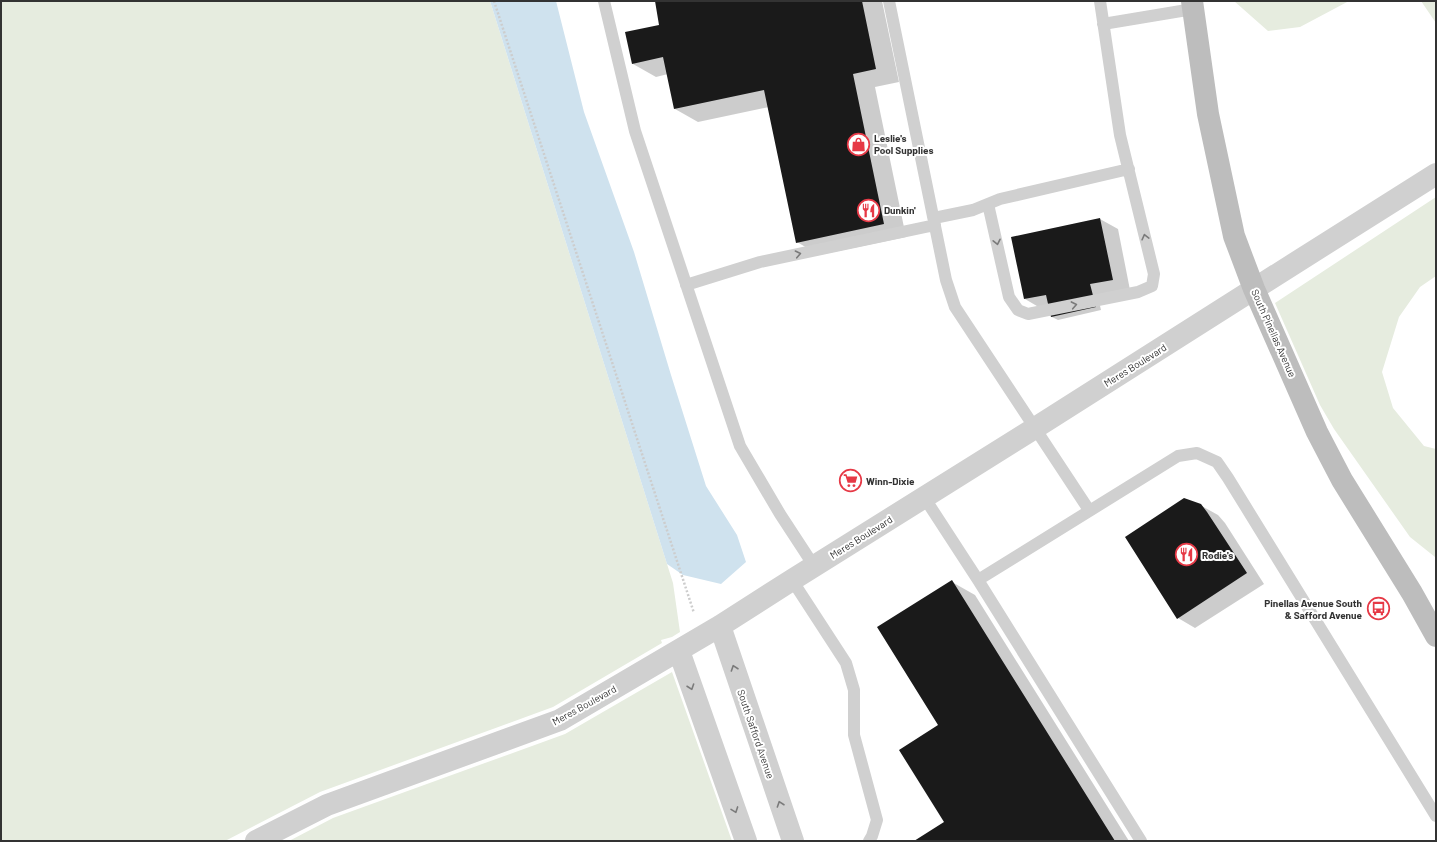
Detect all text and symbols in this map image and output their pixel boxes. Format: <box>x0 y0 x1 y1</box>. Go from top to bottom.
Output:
shop icon: Leslie's Pool Supplies <box>846 131 872 157</box>
place label: Leslie's Pool Supplies <box>874 132 933 156</box>
restaurant icon: Dunkin' <box>855 197 881 223</box>
place label: Dunkin' <box>884 204 916 216</box>
one-way arrow <box>1142 234 1150 241</box>
one-way arrow <box>992 239 1000 245</box>
one-way arrow <box>795 250 801 258</box>
street label: South Pinellas Avenue <box>1249 287 1299 379</box>
one-way arrow <box>1071 301 1077 309</box>
street label: Meres Boulevard <box>1102 341 1168 389</box>
supermarket icon: Winn-Dixie <box>837 468 863 494</box>
place label: Winn-Dixie <box>866 475 915 487</box>
street label: Meres Boulevard <box>828 513 894 561</box>
restaurant icon: Rodie's <box>1173 542 1199 568</box>
place label: Rodie's <box>1202 549 1233 561</box>
bus stop icon: Pinellas Avenue South & Safford Avenue <box>1365 596 1391 622</box>
place label: Pinellas Avenue South & Safford Avenue <box>1264 597 1363 621</box>
one-way arrow <box>730 664 739 671</box>
street label: Meres Boulevard <box>550 682 618 728</box>
one-way arrow <box>687 684 695 691</box>
street label: South Safford Avenue <box>735 688 777 780</box>
one-way arrow <box>776 801 785 808</box>
one-way arrow <box>730 806 739 813</box>

